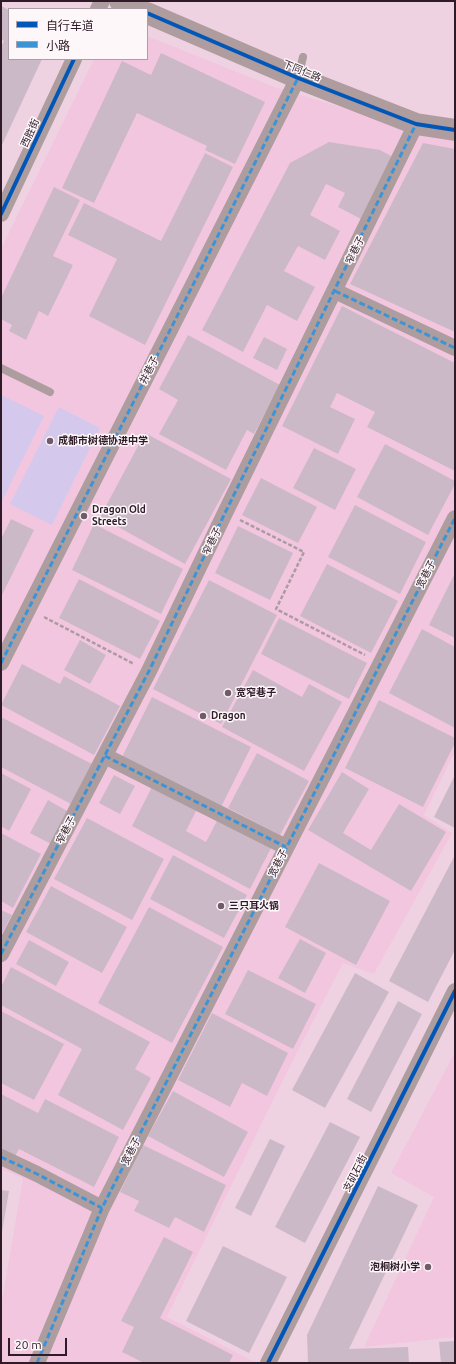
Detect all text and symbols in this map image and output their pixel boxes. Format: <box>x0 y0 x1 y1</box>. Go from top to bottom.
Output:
legend <box>8 8 148 60</box>
text: 自行车道 <box>46 19 94 32</box>
text: 小路 <box>46 39 70 52</box>
street label: 下同仁路 <box>281 58 323 84</box>
street label: 西胜街 <box>18 117 42 149</box>
street label: 窄巷子 <box>343 234 367 266</box>
street label: 井巷子 <box>137 354 161 386</box>
place label: 成都市树德协进中学 <box>58 435 148 447</box>
marker: 成都市树德协进中学 <box>45 436 55 446</box>
place label: Dragon Old Streets <box>92 504 146 528</box>
marker: Dragon Old Streets <box>79 511 89 521</box>
street label: 窄巷子 <box>200 525 224 557</box>
street label: 宽巷子 <box>414 558 438 590</box>
place label: 宽窄巷子 <box>236 687 276 699</box>
marker: 宽窄巷子 <box>223 688 233 698</box>
place label: Dragon <box>211 710 246 722</box>
marker: Dragon <box>198 711 208 721</box>
street label: 窄巷子 <box>54 814 78 846</box>
street label: 宽巷子 <box>266 847 290 879</box>
place label: 三只耳火锅 <box>229 900 279 912</box>
marker: 三只耳火锅 <box>216 901 226 911</box>
street label: 宽巷子 <box>119 1135 143 1167</box>
street label: 支矶石街 <box>341 1152 369 1194</box>
place label: 泡桐树小学 <box>370 1261 420 1273</box>
marker: 泡桐树小学 <box>423 1262 433 1272</box>
scale bar <box>10 1330 69 1356</box>
text: 20 m <box>15 1338 42 1351</box>

